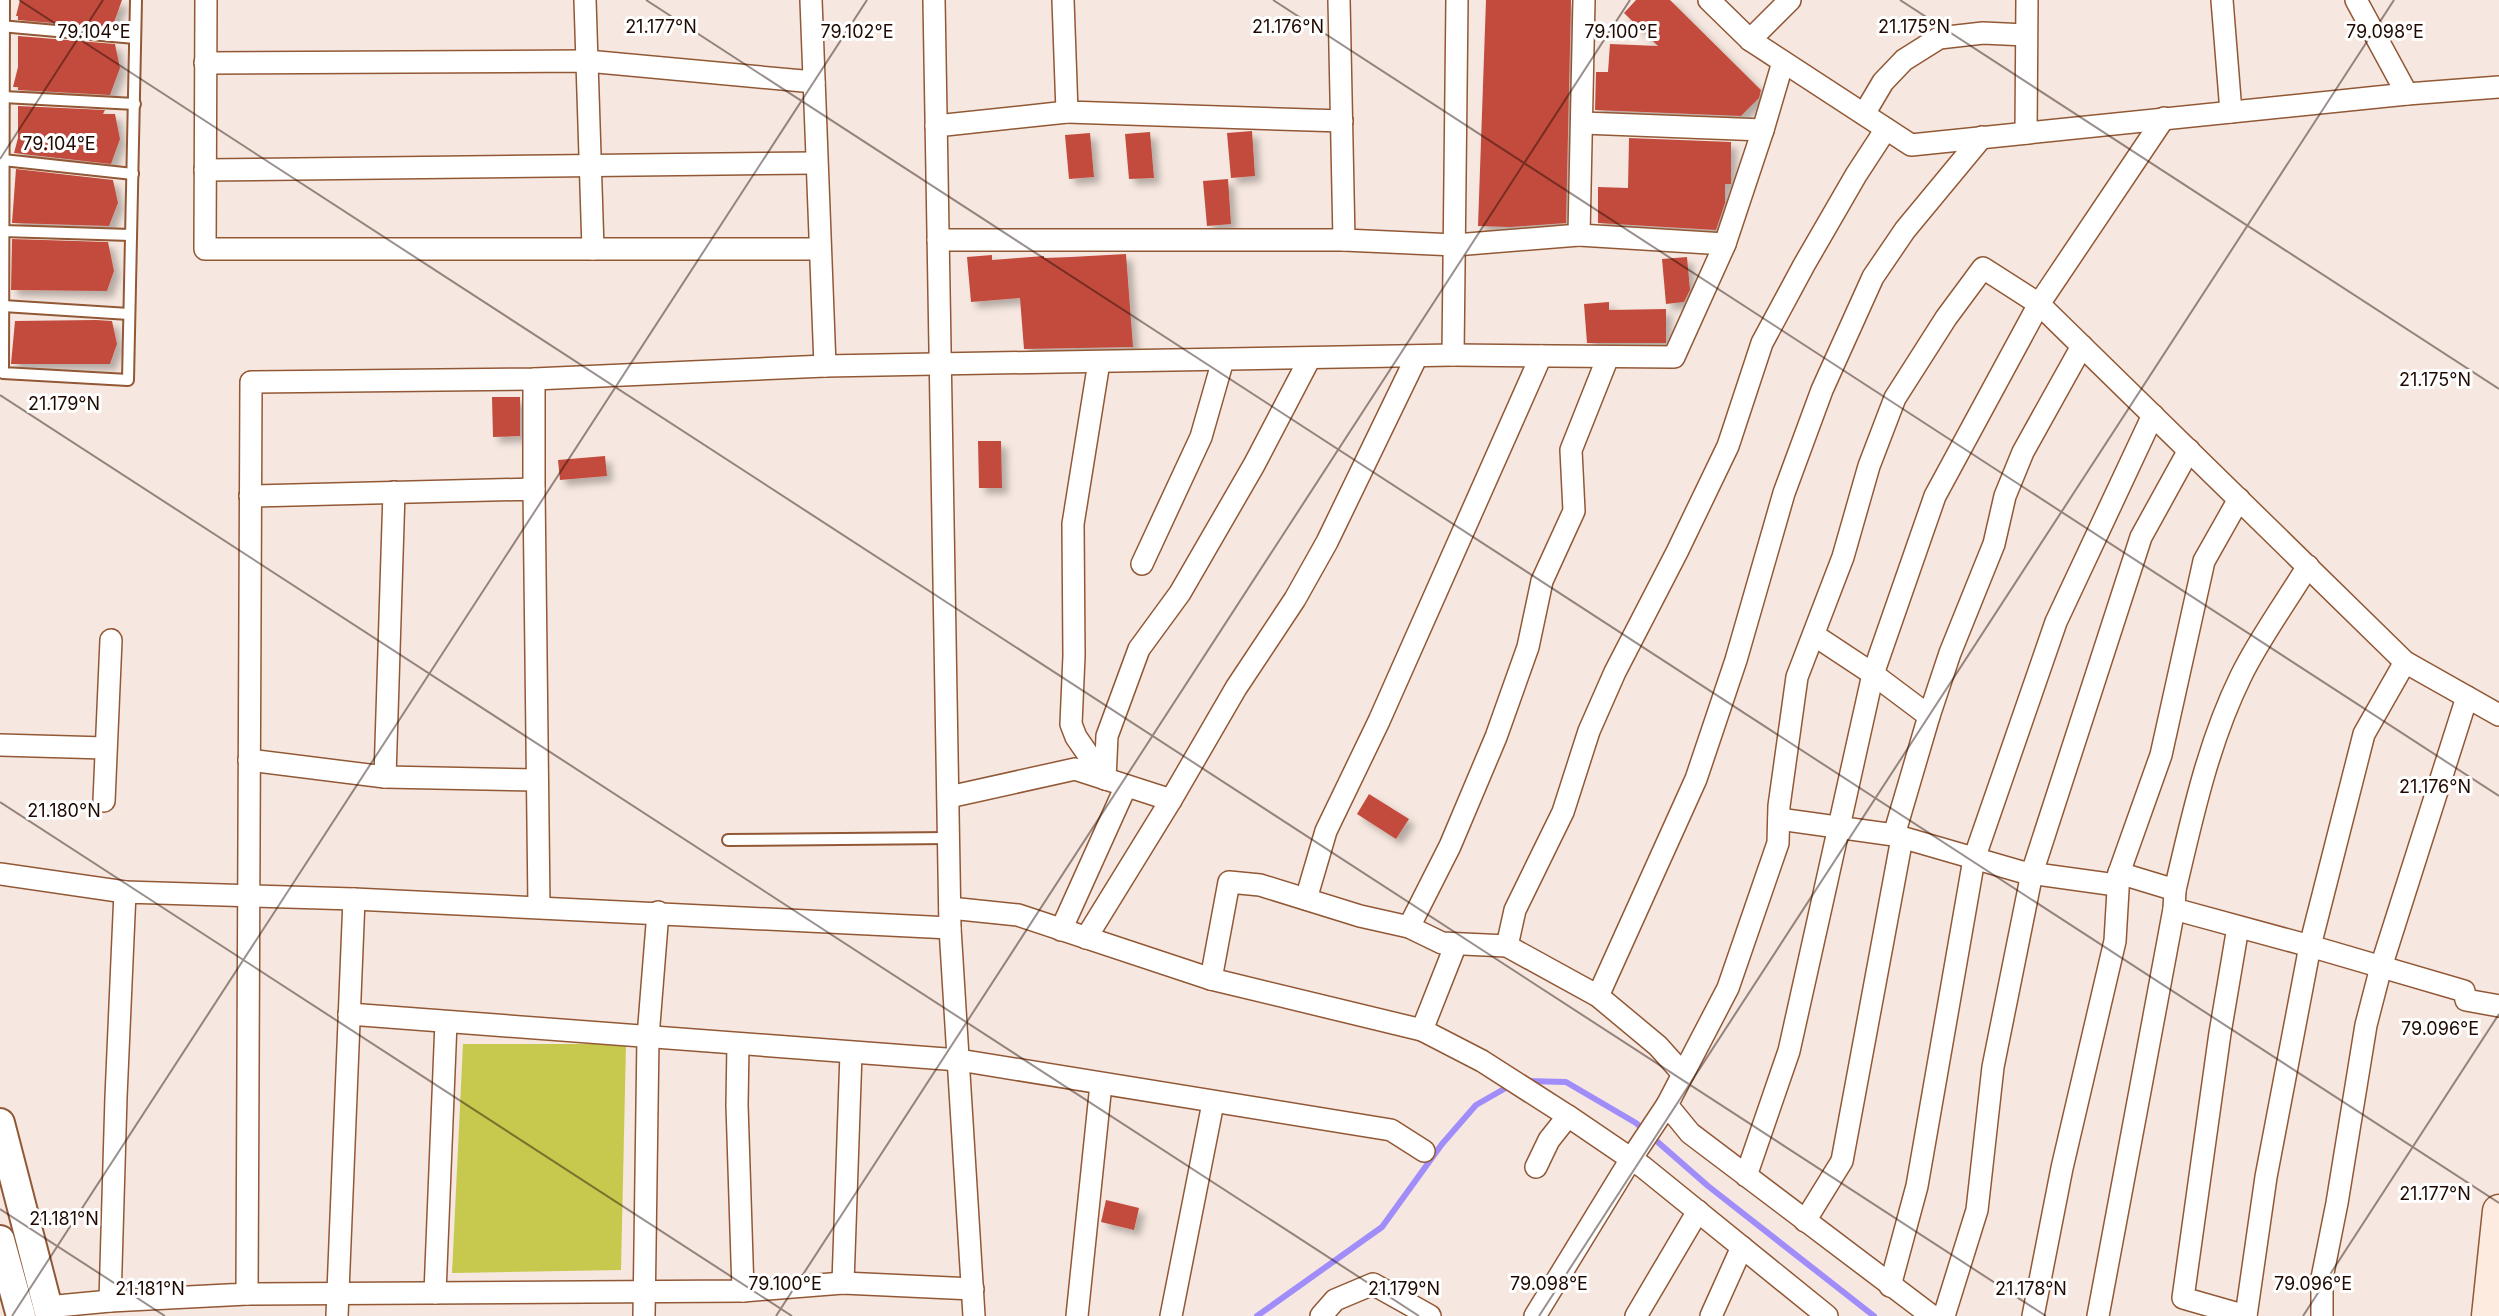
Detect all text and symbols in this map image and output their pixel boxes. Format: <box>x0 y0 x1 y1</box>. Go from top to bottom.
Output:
text: 21.177°N <box>625 16 697 37</box>
text: 21.176°N <box>1252 16 1324 37</box>
text: 21.175°N <box>1878 16 1950 37</box>
text: 79.104°E <box>57 21 131 42</box>
text: 79.102°E <box>820 21 894 42</box>
text: 79.100°E <box>1584 21 1658 42</box>
text: 79.098°E <box>2346 21 2424 42</box>
text: 79.104°E <box>22 133 96 154</box>
text: 21.175°N <box>2399 369 2471 390</box>
text: 21.179°N <box>28 393 100 414</box>
text: 21.176°N <box>2399 776 2471 797</box>
text: 21.180°N <box>27 800 101 821</box>
text: 79.096°E <box>2401 1018 2479 1039</box>
text: 21.177°N <box>2399 1183 2471 1204</box>
text: 21.181°N <box>29 1208 99 1229</box>
text: 79.100°E <box>748 1273 822 1294</box>
text: 79.098°E <box>1510 1273 1588 1294</box>
text: 79.096°E <box>2274 1273 2352 1294</box>
text: 21.181°N <box>115 1278 185 1299</box>
text: 21.179°N <box>1368 1278 1440 1299</box>
text: 21.178°N <box>1995 1278 2067 1299</box>

